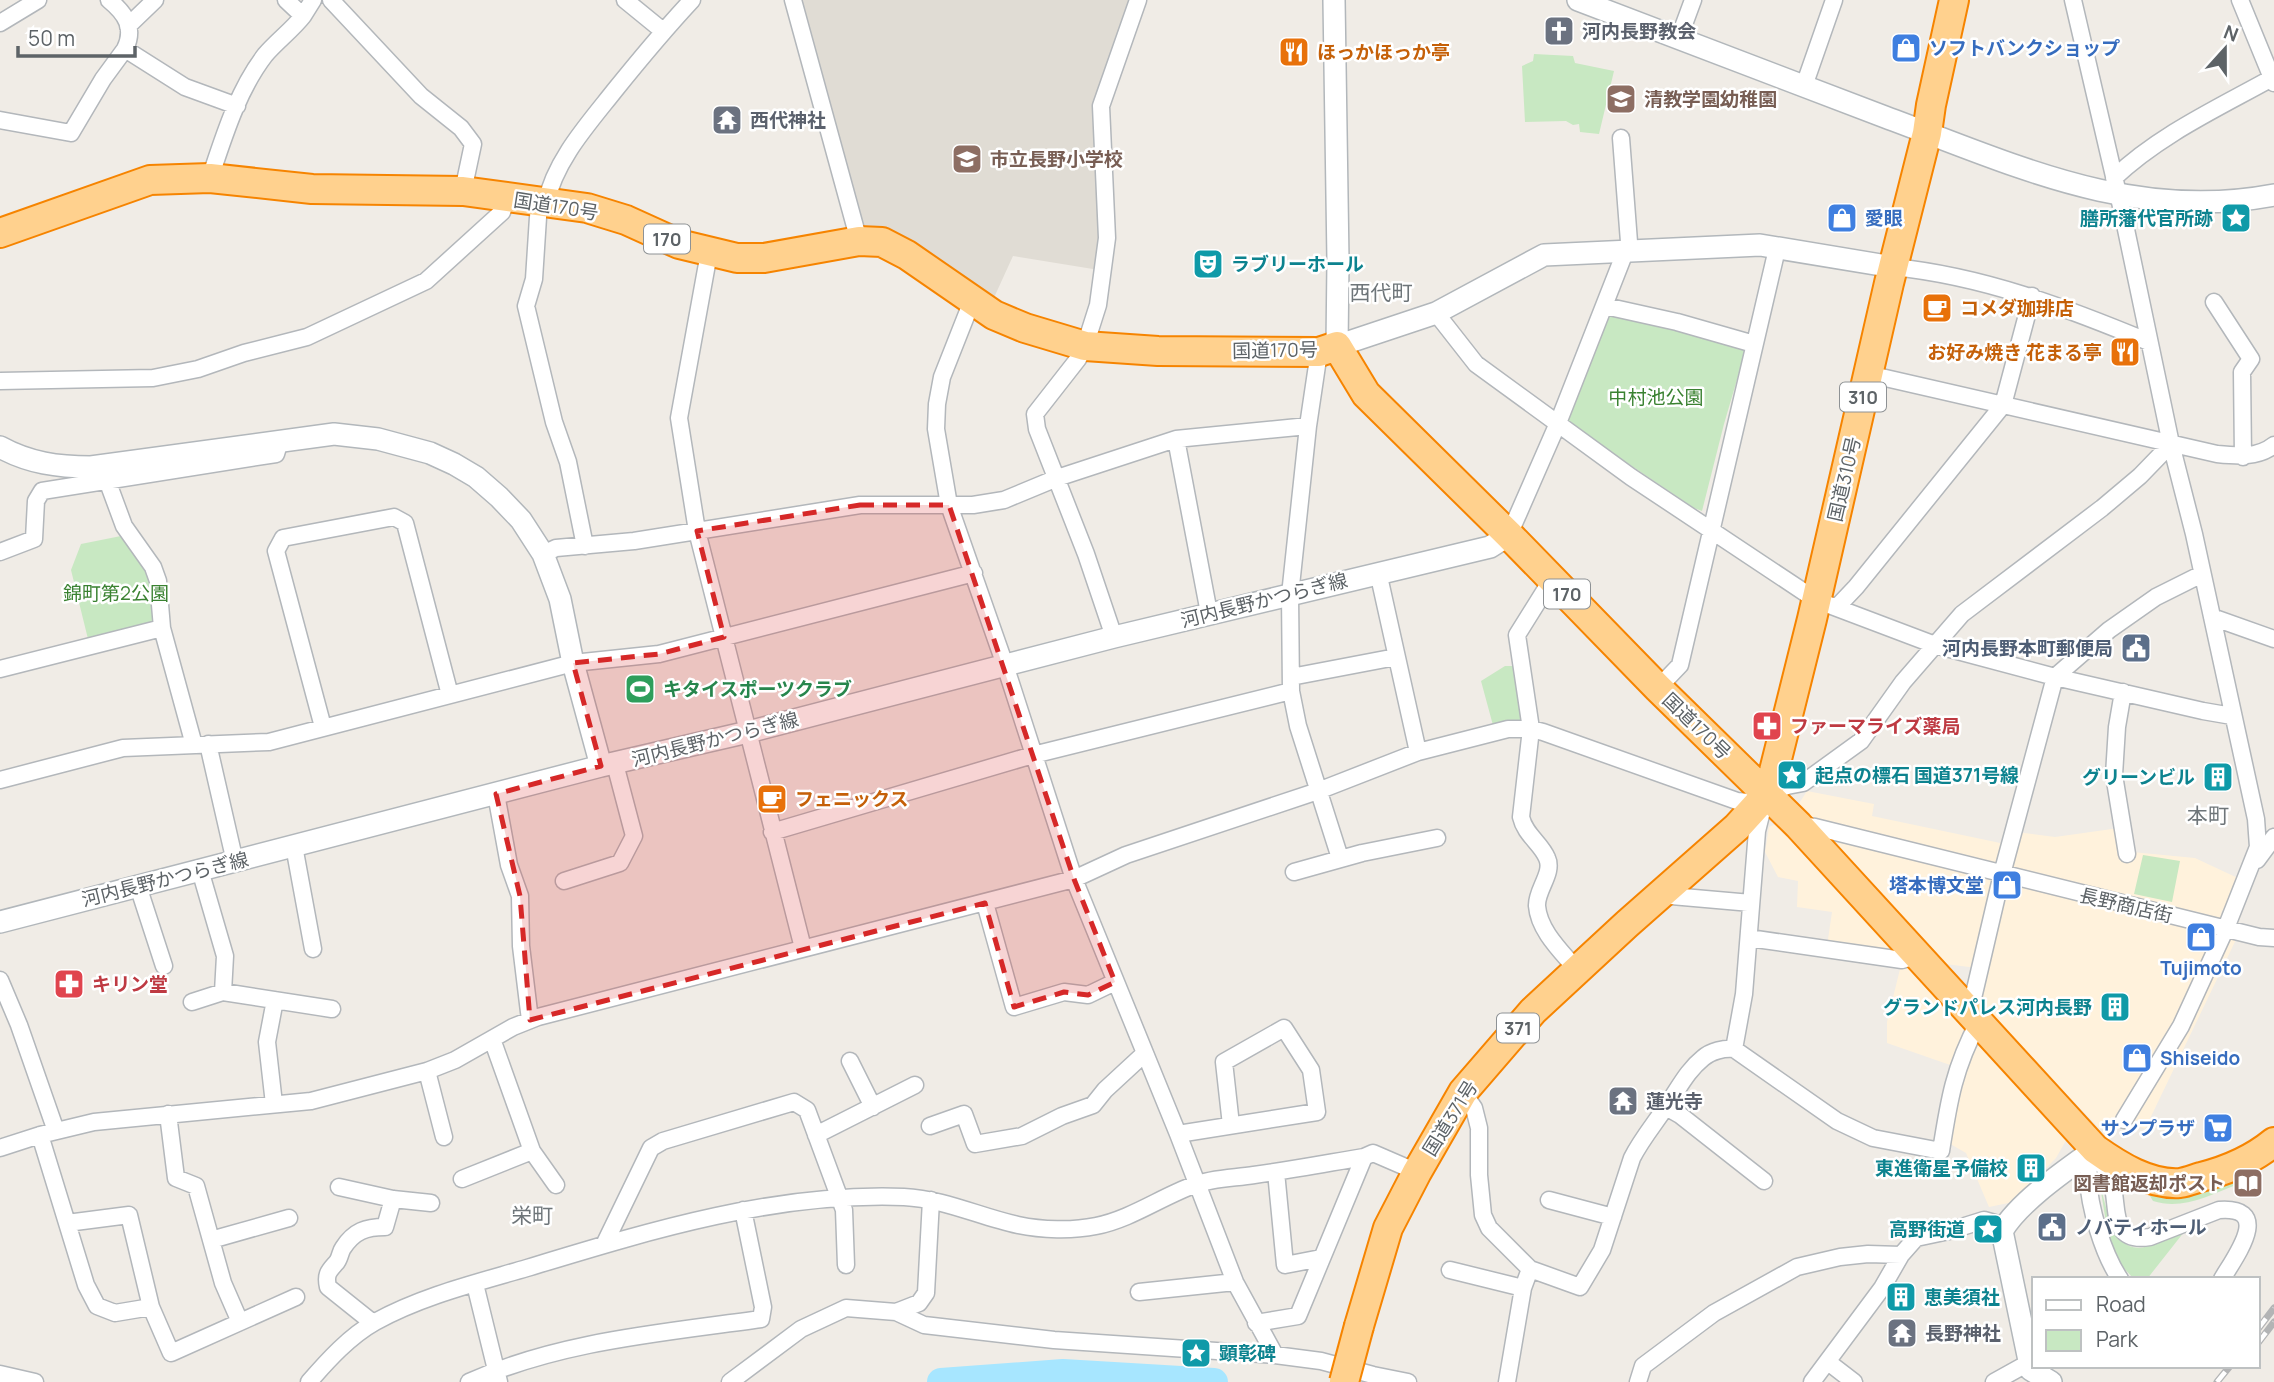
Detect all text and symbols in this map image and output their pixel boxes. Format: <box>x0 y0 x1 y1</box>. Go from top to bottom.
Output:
scale bar <box>18 14 135 58</box>
church icon: 河内長野教会 <box>1542 14 1576 48</box>
north arrow <box>2190 14 2260 84</box>
place label: 河内長野教会 <box>1582 18 1696 44</box>
text: N <box>2220 19 2242 48</box>
text: 50 m <box>28 24 75 52</box>
shop icon: ソフトバンクショップ <box>1889 31 1923 65</box>
restaurant icon: ほっかほっか亭 <box>1277 35 1311 69</box>
place label: ソフトバンクショップ <box>1929 35 2120 61</box>
place label: ほっかほっか亭 <box>1317 39 1450 65</box>
school or university icon: 清教学園幼稚園 <box>1604 82 1638 116</box>
place label: 清教学園幼稚園 <box>1644 86 1777 112</box>
temple icon: 西代神社 <box>710 103 744 137</box>
place label: 西代神社 <box>750 107 826 133</box>
school or university icon: 市立長野小学校 <box>950 142 984 176</box>
place label: 市立長野小学校 <box>990 146 1123 172</box>
street label: 国道170号 <box>512 186 600 226</box>
shop icon: 愛眼 <box>1825 201 1859 235</box>
place icon: 膳所藩代官所跡 <box>2219 201 2253 235</box>
place label: 愛眼 <box>1865 205 1903 231</box>
place label: 膳所藩代官所跡 <box>2080 205 2213 231</box>
road number: 170 <box>644 225 690 254</box>
theatre icon: ラブリーホール <box>1191 247 1225 281</box>
place label: ラブリーホール <box>1231 251 1364 277</box>
district label: 西代町 <box>1350 278 1413 306</box>
cafe icon: コメダ珈琲店 <box>1920 291 1954 325</box>
place label: コメダ珈琲店 <box>1960 295 2074 321</box>
restaurant icon: お好み焼き 花まる亭 <box>2108 335 2142 369</box>
street label: 国道170号 <box>1232 336 1318 364</box>
place label: お好み焼き 花まる亭 <box>1927 339 2102 365</box>
road number: 310 <box>1840 382 1886 412</box>
park label: 中村池公園 <box>1608 384 1704 410</box>
street label: 国道310号 <box>1822 434 1866 524</box>
street label: 河内長野かつらぎ線 <box>1178 567 1350 633</box>
park label: 錦町第2公園 <box>63 580 169 606</box>
road number: 170 <box>1544 580 1590 608</box>
public building icon: 河内長野本町郵便局 <box>2119 631 2153 665</box>
place label: 河内長野本町郵便局 <box>1942 635 2113 661</box>
sports icon: キタイスポーツクラブ <box>623 672 657 706</box>
place label: キタイスポーツクラブ <box>663 676 852 702</box>
street label: 国道170号 <box>1657 687 1737 765</box>
street label: 河内長野かつらぎ線 <box>629 706 801 772</box>
pharmacy icon: ファーマライズ薬局 <box>1750 709 1784 743</box>
place label: ファーマライズ薬局 <box>1790 713 1960 739</box>
place icon: 起点の標石 国道371号線 <box>1775 758 1809 792</box>
building icon: グリーンビル <box>2201 760 2235 794</box>
place label: 起点の標石 国道371号線 <box>1815 762 2019 788</box>
place label: グリーンビル <box>2082 764 2195 790</box>
cafe icon: フェニックス <box>755 782 789 816</box>
place label: フェニックス <box>795 786 908 812</box>
district label: 本町 <box>2187 801 2229 829</box>
street label: 河内長野かつらぎ線 <box>79 846 251 912</box>
shop icon: 塔本博文堂 <box>1990 868 2024 902</box>
place label: 塔本博文堂 <box>1889 872 1984 898</box>
street label: 長野商店街 <box>2077 882 2175 928</box>
shop icon: Tujimoto <box>2184 920 2218 954</box>
place label: Tujimoto <box>2160 955 2242 981</box>
pharmacy icon: キリン堂 <box>52 967 86 1001</box>
place label: キリン堂 <box>92 971 168 997</box>
building icon: グランドパレス河内長野 <box>2098 990 2132 1024</box>
place label: グランドパレス河内長野 <box>1883 994 2092 1020</box>
road number: 371 <box>1497 1014 1539 1042</box>
shop icon: Shiseido <box>2120 1041 2154 1075</box>
place label: Shiseido <box>2160 1045 2240 1071</box>
street label: 国道371号 <box>1417 1075 1483 1161</box>
temple icon: 蓮光寺 <box>1606 1084 1640 1118</box>
place label: 蓮光寺 <box>1646 1088 1703 1114</box>
supermarket icon: サンプラザ <box>2201 1111 2235 1145</box>
place label: サンプラザ <box>2101 1115 2195 1141</box>
building icon: 東進衛星予備校 <box>2014 1151 2048 1185</box>
place label: 東進衛星予備校 <box>1875 1155 2008 1181</box>
library icon: 図書館返却ポスト <box>2231 1166 2265 1200</box>
place label: 図書館返却ポスト <box>2073 1170 2225 1196</box>
district label: 栄町 <box>511 1201 553 1229</box>
public building icon: ノバティホール <box>2035 1210 2069 1244</box>
place icon: 高野街道 <box>1971 1212 2005 1246</box>
place label: ノバティホール <box>2075 1214 2207 1240</box>
place label: 高野街道 <box>1889 1216 1965 1242</box>
legend <box>2032 1277 2260 1368</box>
building icon: 恵美須社 <box>1884 1280 1918 1314</box>
place label: 恵美須社 <box>1924 1284 2000 1310</box>
text: Road <box>2096 1290 2146 1318</box>
temple icon: 長野神社 <box>1885 1316 1919 1350</box>
place label: 長野神社 <box>1925 1320 2001 1346</box>
text: Park <box>2096 1325 2138 1353</box>
place icon: 顕彰碑 <box>1179 1336 1213 1370</box>
place label: 顕彰碑 <box>1219 1340 1276 1366</box>

